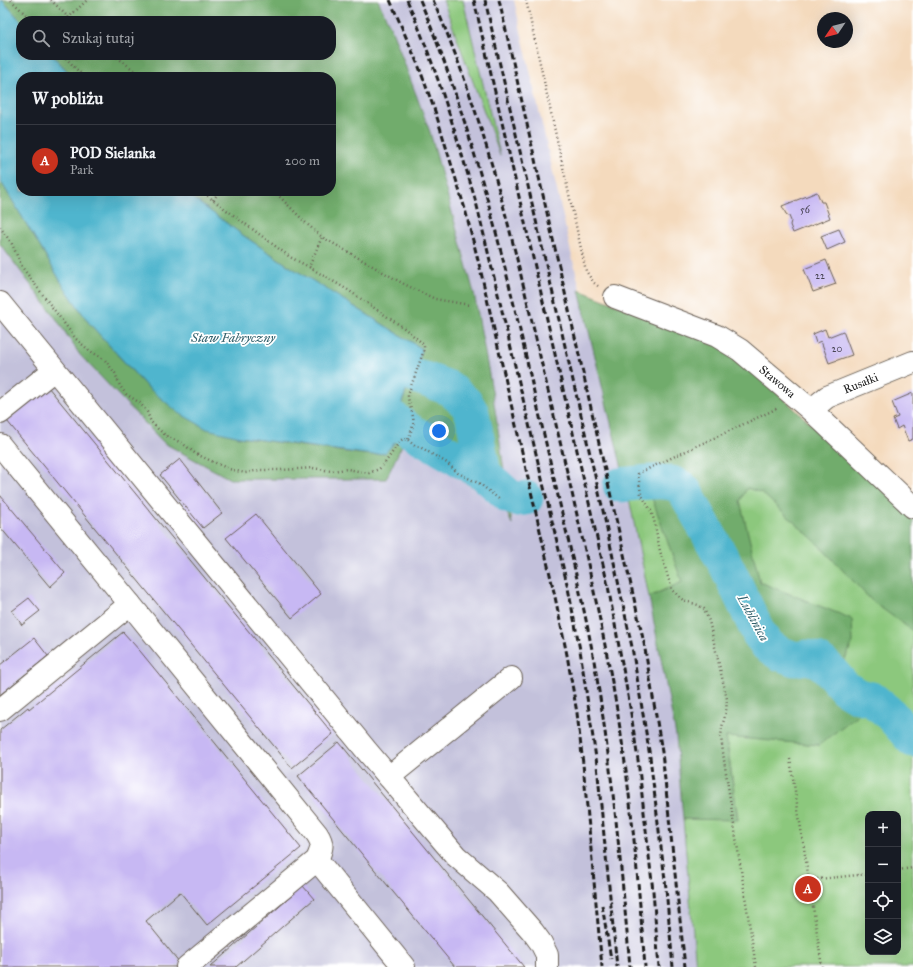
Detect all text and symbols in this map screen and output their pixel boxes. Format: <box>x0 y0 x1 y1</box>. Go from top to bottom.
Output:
north arrow <box>817 12 853 48</box>
search box <box>16 16 336 60</box>
icon: search <box>30 27 52 49</box>
text: Szukaj tutaj <box>62 29 134 47</box>
text: W pobliżu <box>32 88 103 109</box>
text: POD Sielanka <box>70 144 156 162</box>
text: A <box>41 153 49 169</box>
text: 200 m <box>285 153 320 169</box>
text: Park <box>70 162 94 178</box>
house number: 56 <box>800 204 811 216</box>
house number: 22 <box>815 270 825 282</box>
water label: Staw Fabryczny <box>190 330 276 346</box>
house number: 20 <box>832 343 843 355</box>
street label: Stawowa <box>756 362 799 401</box>
street label: Rusałki <box>841 370 881 397</box>
your location <box>429 421 449 441</box>
water label: Lublinica <box>733 591 772 644</box>
map controls <box>865 811 901 955</box>
button: + <box>865 811 901 847</box>
button: − <box>865 847 901 883</box>
pin: A <box>795 874 821 904</box>
button: locate <box>865 883 901 919</box>
button: layers <box>865 919 901 955</box>

